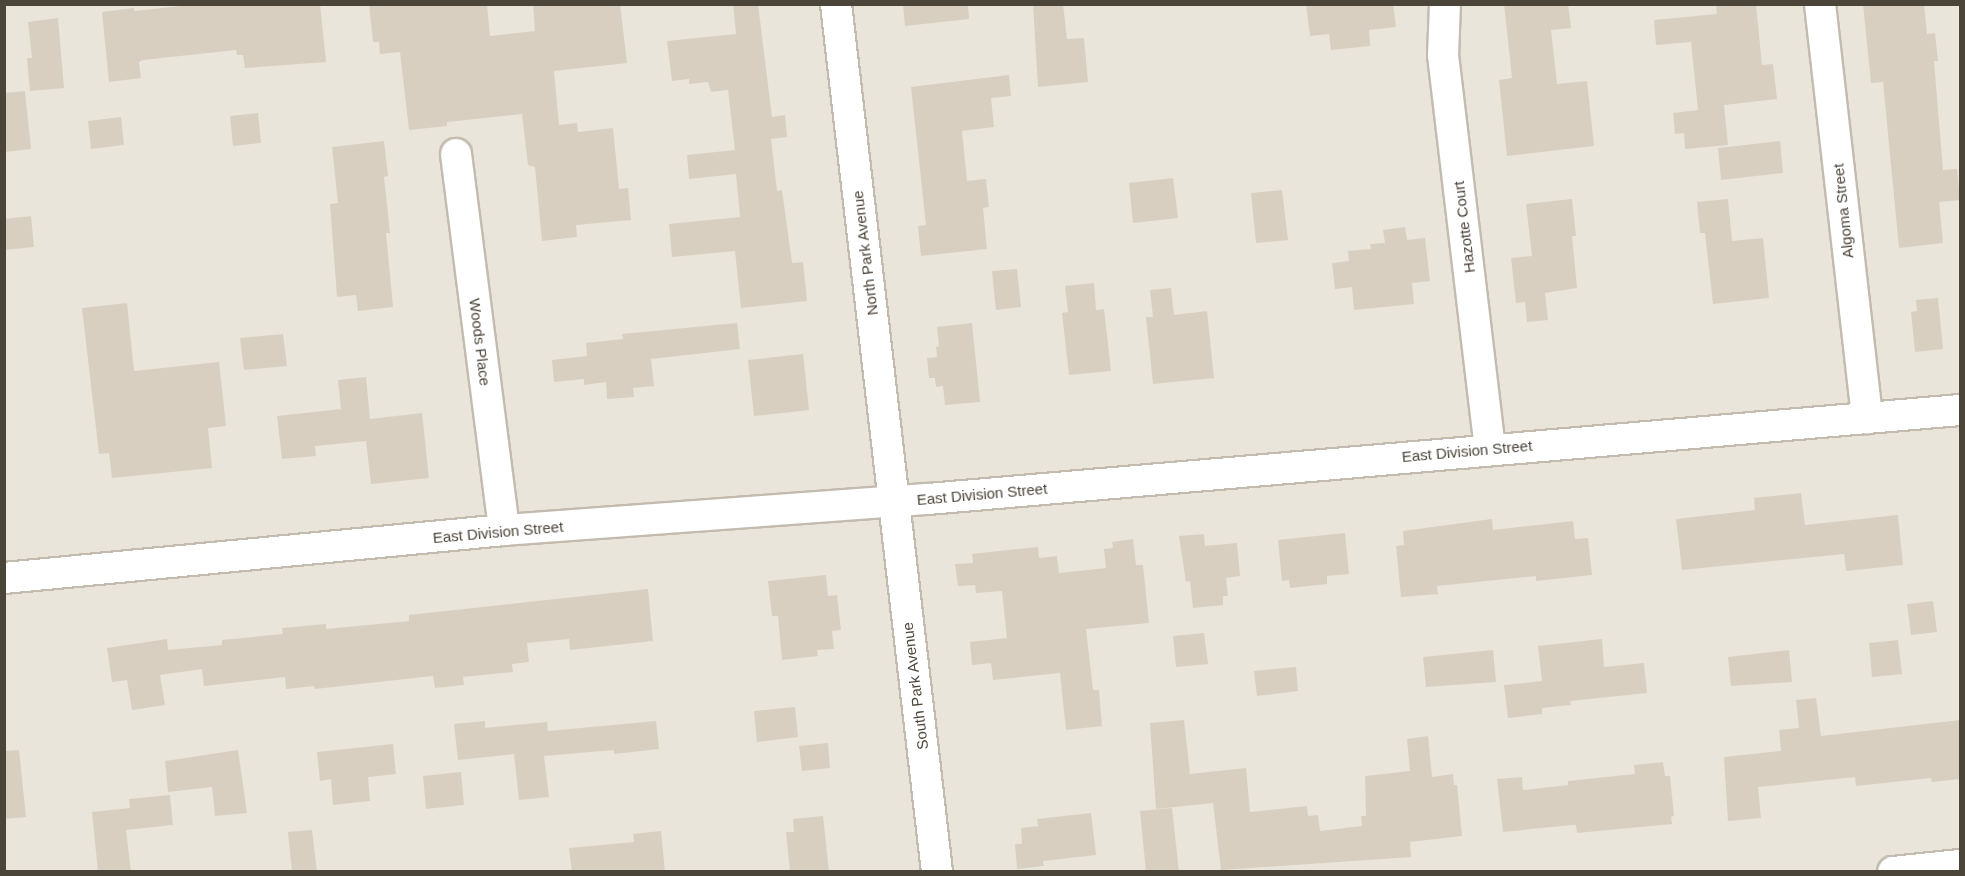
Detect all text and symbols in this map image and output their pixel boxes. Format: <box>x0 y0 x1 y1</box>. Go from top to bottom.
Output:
street label: Algoma Street <box>1829 163 1857 259</box>
street label: Hazotte Court <box>1449 180 1479 274</box>
street label: North Park Avenue <box>848 189 882 317</box>
street label: Woods Place <box>466 297 494 387</box>
street label: East Division Street <box>1401 436 1533 466</box>
street label: East Division Street <box>916 479 1048 509</box>
street label: East Division Street <box>432 517 564 547</box>
street label: South Park Avenue <box>898 621 932 751</box>

